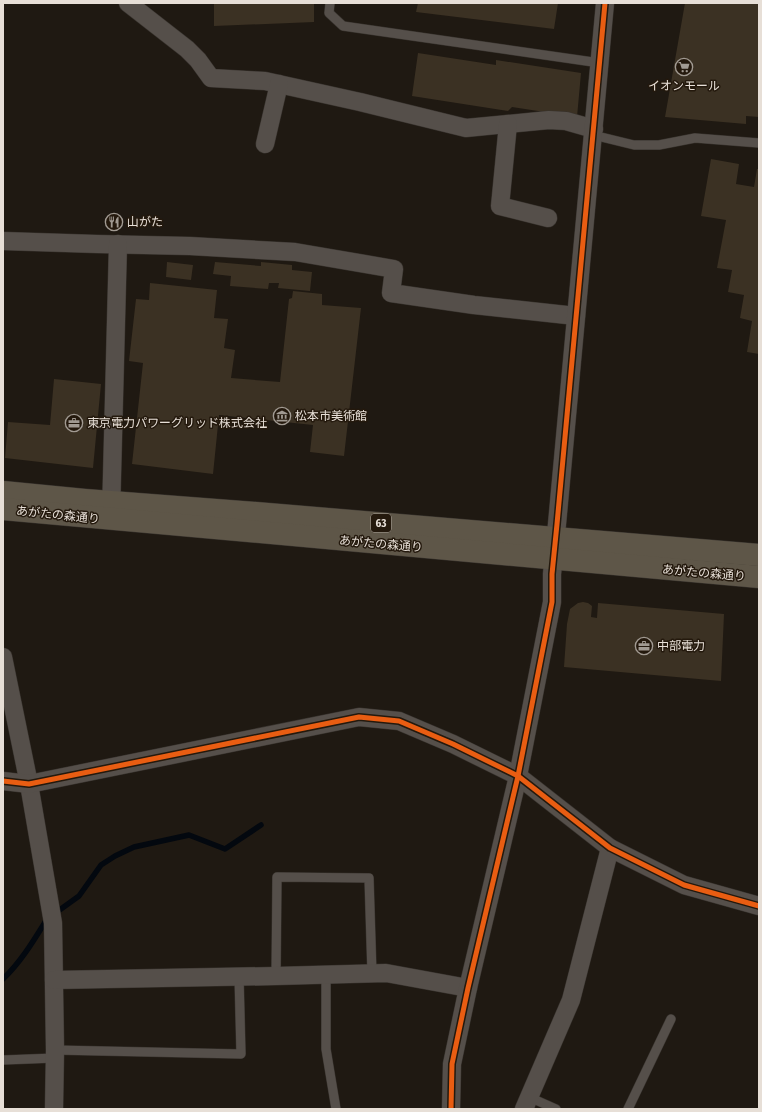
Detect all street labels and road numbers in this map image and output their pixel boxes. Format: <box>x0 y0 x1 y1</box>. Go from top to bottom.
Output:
street label: あがたの森通り <box>15 504 101 526</box>
road number: 63 <box>371 514 391 532</box>
street label: あがたの森通り <box>339 533 423 555</box>
street label: あがたの森通り <box>662 562 746 584</box>

